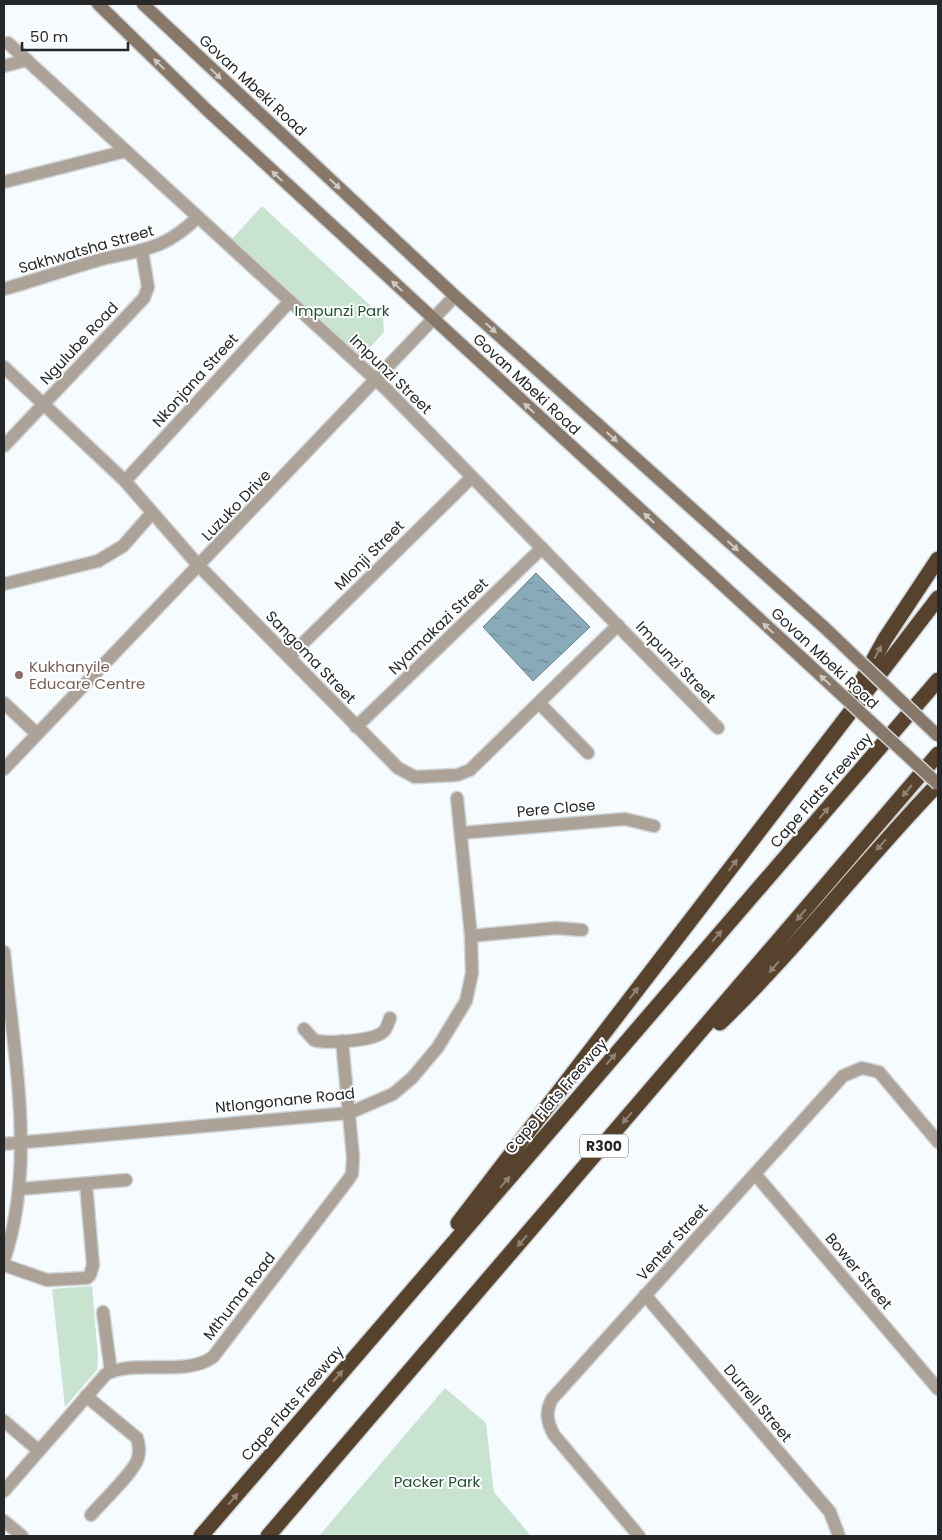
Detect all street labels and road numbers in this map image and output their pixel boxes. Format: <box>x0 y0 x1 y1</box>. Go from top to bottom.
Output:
street label: Govan Mbeki Road <box>195 30 311 140</box>
street label: Sakhwatsha Street <box>16 220 156 278</box>
street label: Ngulube Road <box>35 297 123 389</box>
street label: Nkonjana Street <box>147 329 243 431</box>
street label: Impunzi Street <box>345 329 437 419</box>
street label: Govan Mbeki Road <box>469 329 585 439</box>
street label: Luzuko Drive <box>197 465 275 545</box>
street label: Mlonji Street <box>329 515 409 595</box>
street label: Nyamakazi Street <box>384 573 492 679</box>
street label: Govan Mbeki Road <box>767 603 883 713</box>
street label: Sangoma Street <box>261 606 361 708</box>
street label: Impunzi Street <box>631 616 721 708</box>
street label: Cape Flats Freeway <box>765 727 877 852</box>
street label: Pere Close <box>516 794 596 822</box>
street label: Cape Flats Freeway <box>500 1033 612 1158</box>
street label: Ntlongonane Road <box>214 1082 356 1118</box>
road number: R300 <box>580 1134 628 1158</box>
street label: Venter Street <box>632 1199 712 1285</box>
street label: Bower Street <box>821 1228 897 1314</box>
street label: Mthuma Road <box>198 1248 280 1344</box>
street label: Cape Flats Freeway <box>236 1340 348 1465</box>
street label: Durrell Street <box>719 1359 797 1447</box>

